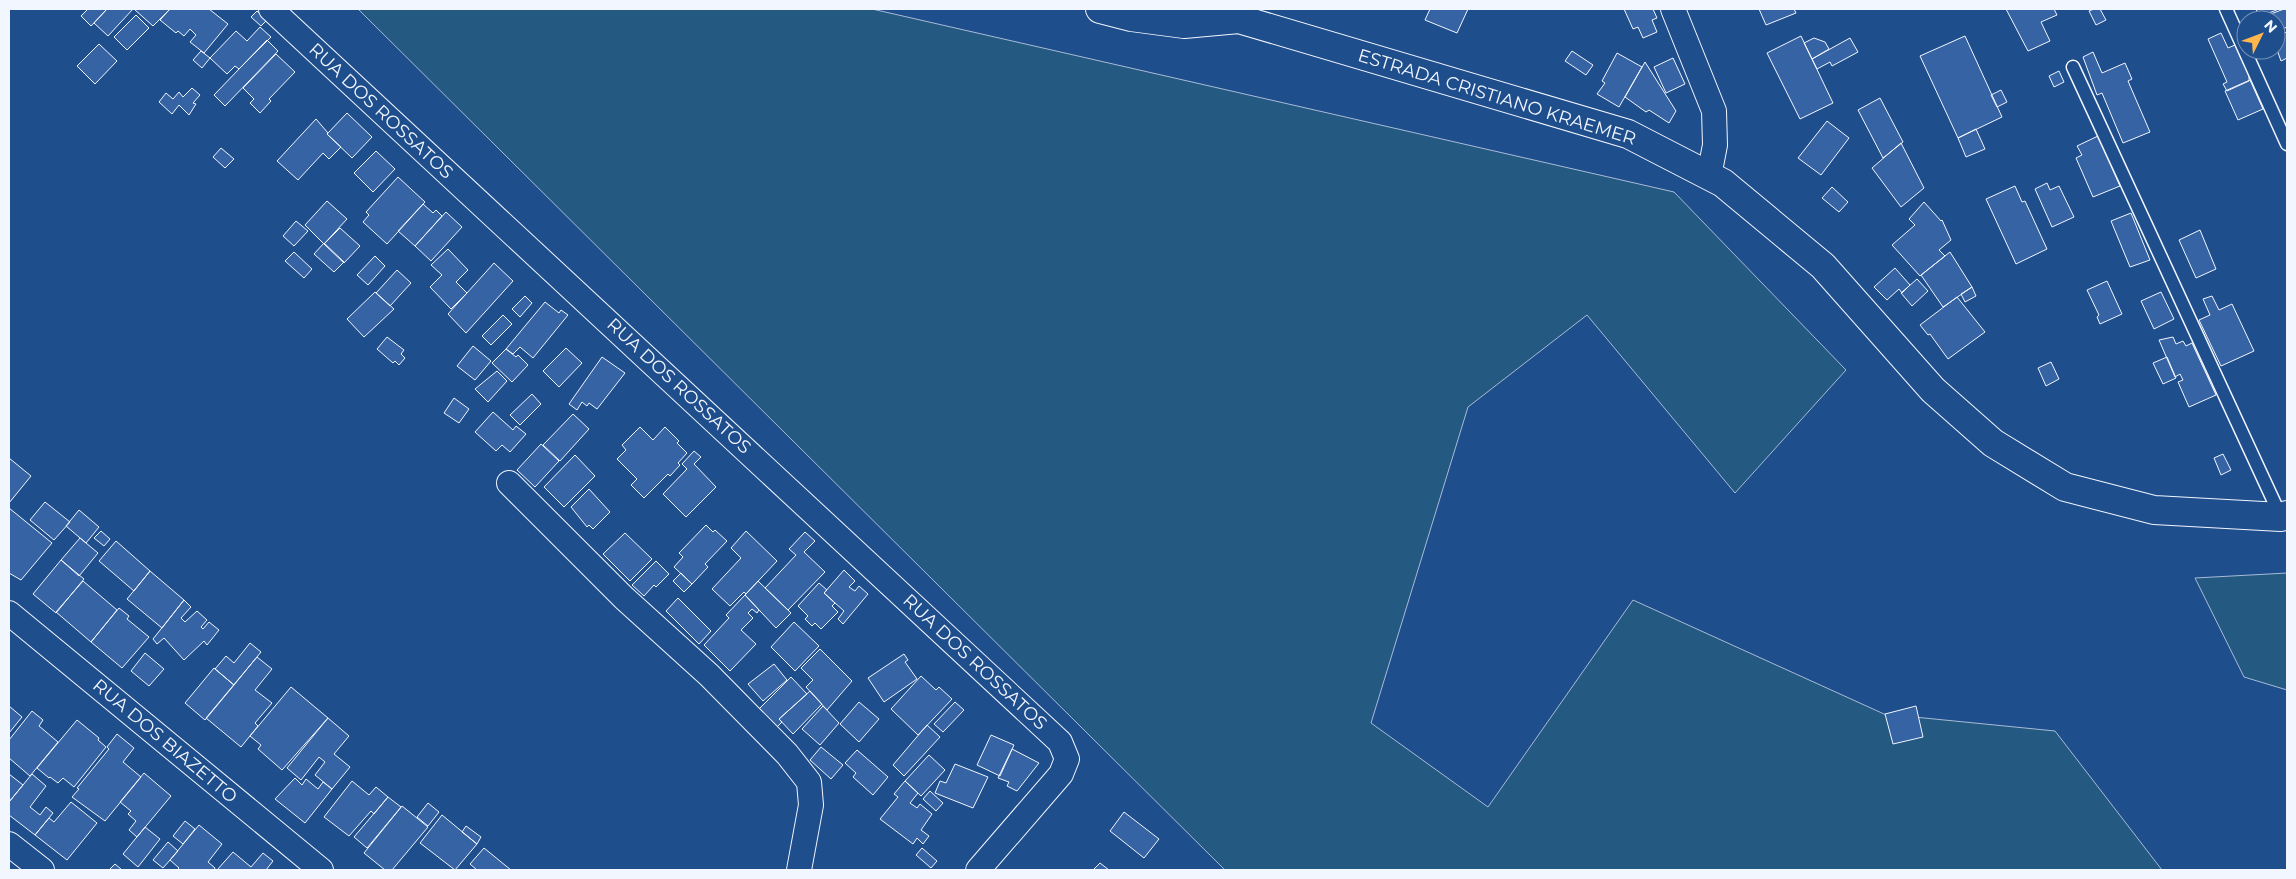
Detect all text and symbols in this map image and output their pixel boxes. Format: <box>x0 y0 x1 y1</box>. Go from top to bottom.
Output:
north arrow <box>2236 10 2286 60</box>
text: N <box>2260 16 2281 37</box>
street label: RUA DOS ROSSATOS <box>304 38 458 184</box>
street label: ESTRADA CRISTIANO KRAEMER <box>1355 44 1639 150</box>
street label: RUA DOS ROSSATOS <box>602 313 756 459</box>
street label: RUA DOS ROSSATOS <box>898 589 1052 735</box>
street label: RUA DOS BIAZETTO <box>88 674 242 808</box>

